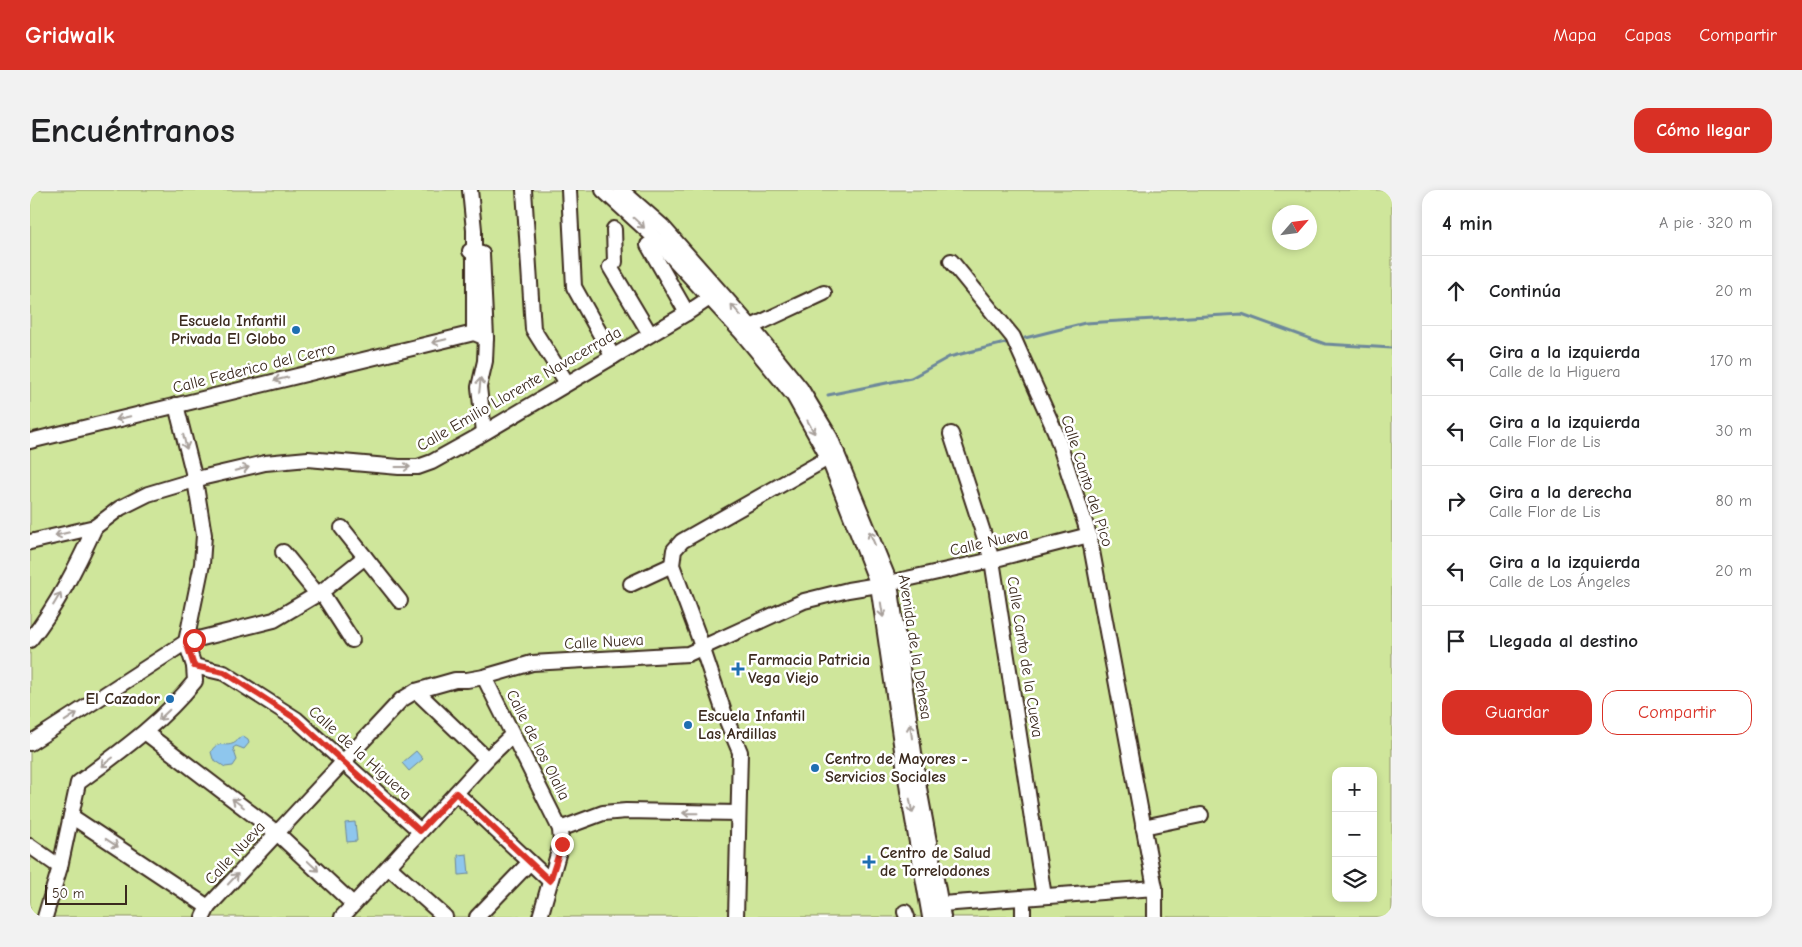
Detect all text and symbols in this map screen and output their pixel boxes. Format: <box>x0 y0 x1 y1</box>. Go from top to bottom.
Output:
text: Gridwalk <box>25 21 114 49</box>
text: Mapa <box>1553 25 1596 46</box>
text: Capas <box>1624 25 1671 46</box>
text: Compartir <box>1699 25 1777 46</box>
button: Cómo llegar <box>1634 108 1772 153</box>
text: Encuéntranos <box>30 110 235 151</box>
north arrow <box>1272 205 1317 250</box>
text: 4 min <box>1442 211 1493 235</box>
text: A pie · 320 m <box>1659 214 1752 232</box>
one-way arrow <box>633 217 646 229</box>
icon: ahead <box>1442 277 1470 305</box>
text: Continúa <box>1489 280 1561 302</box>
text: 20 m <box>1715 282 1752 300</box>
one-way arrow <box>730 303 742 316</box>
place label: Escuela Infantil Privada El Globo <box>171 312 286 348</box>
street label: Calle Emilio Llorente Navacerrada <box>414 323 624 455</box>
marker: Escuela Infantil Privada El Globo <box>290 324 302 336</box>
one-way arrow <box>432 337 448 347</box>
street label: Calle Federico del Cerro <box>171 339 337 397</box>
text: Gira a la izquierda <box>1489 341 1640 363</box>
icon: left <box>1442 347 1470 375</box>
text: 170 m <box>1710 352 1752 370</box>
text: Calle de la Higuera <box>1489 363 1621 381</box>
one-way arrow <box>274 375 290 384</box>
one-way arrow <box>476 377 485 393</box>
text: Gira a la izquierda <box>1489 411 1640 433</box>
street label: Calle Canto del Pico <box>1057 413 1117 549</box>
one-way arrow <box>116 414 132 423</box>
icon: left <box>1442 417 1470 445</box>
one-way arrow <box>806 419 816 434</box>
text: 30 m <box>1716 422 1752 440</box>
text: Calle Flor de Lis <box>1489 433 1600 451</box>
one-way arrow <box>181 434 190 450</box>
one-way arrow <box>395 462 411 472</box>
one-way arrow <box>233 464 249 473</box>
text: Gira a la derecha <box>1489 481 1632 503</box>
icon: right <box>1442 487 1470 515</box>
text: 80 m <box>1715 492 1752 510</box>
text: Calle Flor de Lis <box>1489 503 1600 521</box>
street label: Calle Nueva <box>948 524 1030 560</box>
one-way arrow <box>55 530 71 539</box>
one-way arrow <box>866 531 876 546</box>
text: Gira a la izquierda <box>1489 551 1640 573</box>
icon: left <box>1442 557 1470 585</box>
text: 20 m <box>1715 562 1752 580</box>
street label: Avenida de la Dehesa <box>895 573 935 721</box>
text: Calle de Los Ángeles <box>1489 573 1630 591</box>
street label: Calle Canto de la Cueva <box>1003 575 1047 739</box>
one-way arrow <box>52 593 62 607</box>
one-way arrow <box>877 602 887 618</box>
icon: arrive <box>1442 627 1470 655</box>
route start <box>183 629 206 652</box>
text: Llegada al destino <box>1489 630 1638 652</box>
street label: Calle Nueva <box>564 631 644 653</box>
place label: Farmacia Patricia Vega Viejo <box>748 651 870 687</box>
marker: Farmacia Patricia Vega Viejo <box>732 663 744 675</box>
street label: Calle de los Olalla <box>502 687 574 803</box>
place label: El Cazador <box>86 690 161 708</box>
button: Guardar <box>1442 690 1592 735</box>
button: Compartir <box>1602 690 1752 735</box>
marker: El Cazador <box>164 693 176 705</box>
street label: Calle de la Higuera <box>305 702 415 804</box>
place label: Escuela Infantil Las Ardillas <box>698 707 805 743</box>
one-way arrow <box>158 709 170 721</box>
one-way arrow <box>64 712 78 722</box>
marker: Escuela Infantil Las Ardillas <box>682 719 694 731</box>
one-way arrow <box>906 723 916 739</box>
place label: Centro de Mayores - Servicios Sociales <box>825 750 968 786</box>
one-way arrow <box>100 757 114 767</box>
marker: Centro de Mayores - Servicios Sociales <box>809 762 821 774</box>
map controls <box>1332 767 1377 902</box>
button: + <box>1332 767 1377 812</box>
one-way arrow <box>906 797 916 813</box>
one-way arrow <box>231 798 245 808</box>
one-way arrow <box>682 808 698 817</box>
button: − <box>1332 812 1377 857</box>
street label: Calle Nueva <box>201 818 269 888</box>
route end <box>551 833 574 856</box>
one-way arrow <box>105 838 119 848</box>
place label: Centro de Salud de Torrelodones <box>880 844 991 880</box>
marker: Centro de Salud de Torrelodones <box>862 855 876 869</box>
button: layers <box>1332 857 1377 902</box>
one-way arrow <box>306 860 319 872</box>
one-way arrow <box>228 873 239 886</box>
scale bar <box>45 882 128 905</box>
text: 50 m <box>52 885 84 902</box>

